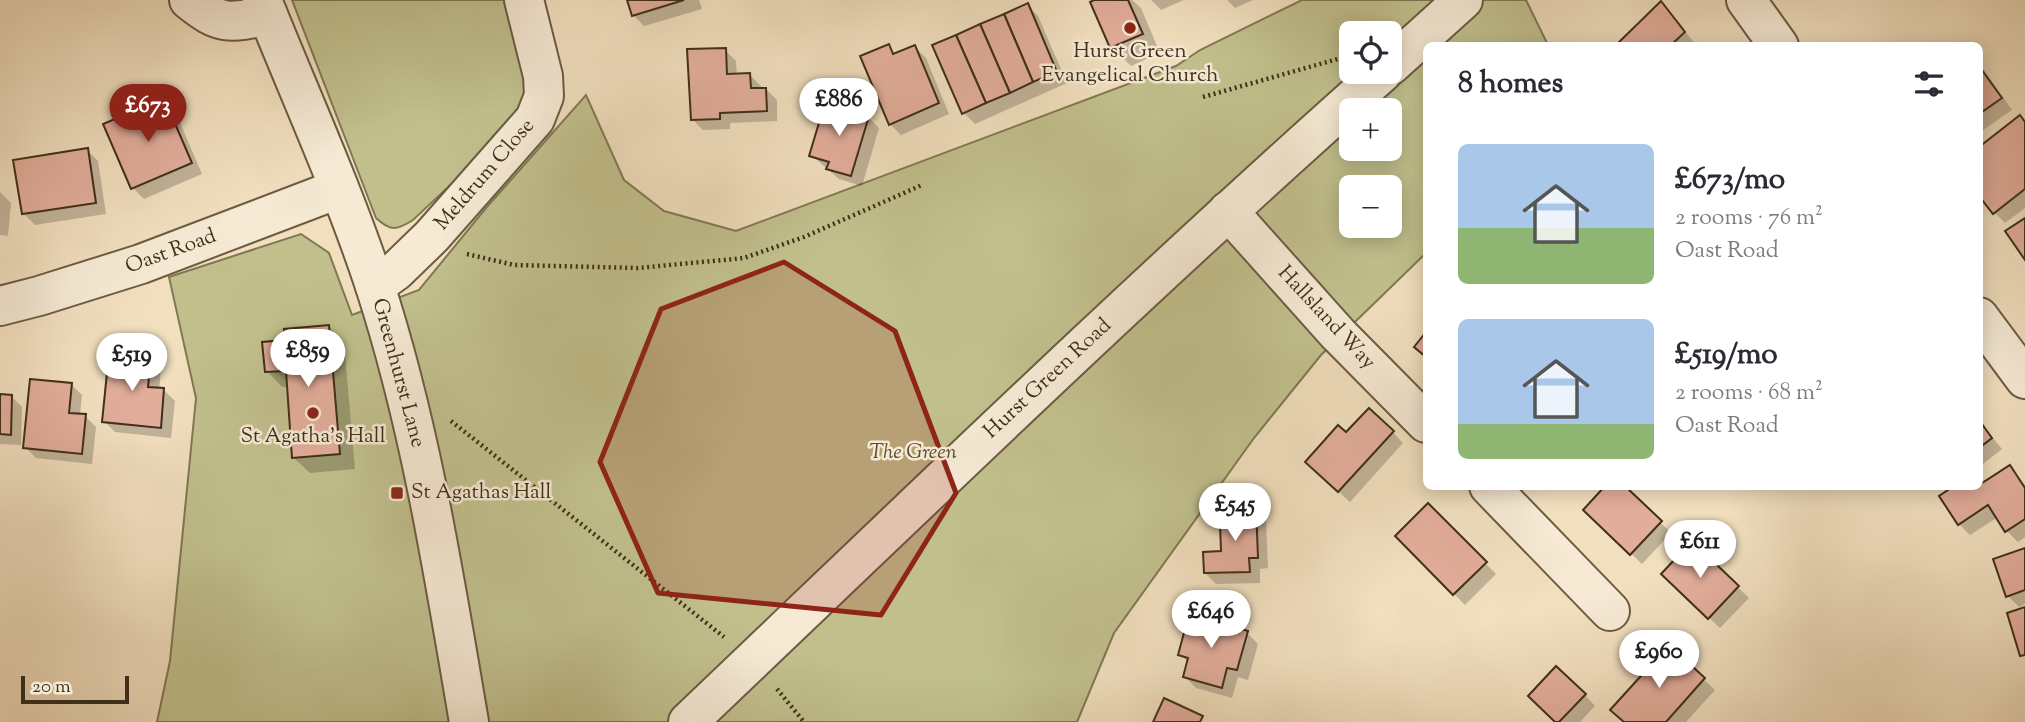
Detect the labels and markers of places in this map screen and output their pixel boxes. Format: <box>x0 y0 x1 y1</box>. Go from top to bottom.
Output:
marker: Hurst Green Evangelical Church <box>1122 20 1138 36</box>
place label: Hurst Green Evangelical Church <box>1041 37 1219 91</box>
pin: £886 <box>798 78 880 138</box>
pin: £673 <box>107 85 189 144</box>
pin: £859 <box>267 330 349 389</box>
pin: £519 <box>91 334 173 393</box>
marker: St Agatha's Hall <box>305 405 321 421</box>
place label: St Agatha's Hall <box>240 422 386 452</box>
place label: St Agathas Hall <box>411 478 552 508</box>
pin: £545 <box>1194 484 1276 543</box>
marker: St Agathas Hall <box>389 485 405 501</box>
pin: £611 <box>1659 520 1741 580</box>
pin: £646 <box>1170 590 1252 650</box>
pin: £960 <box>1618 630 1700 690</box>

